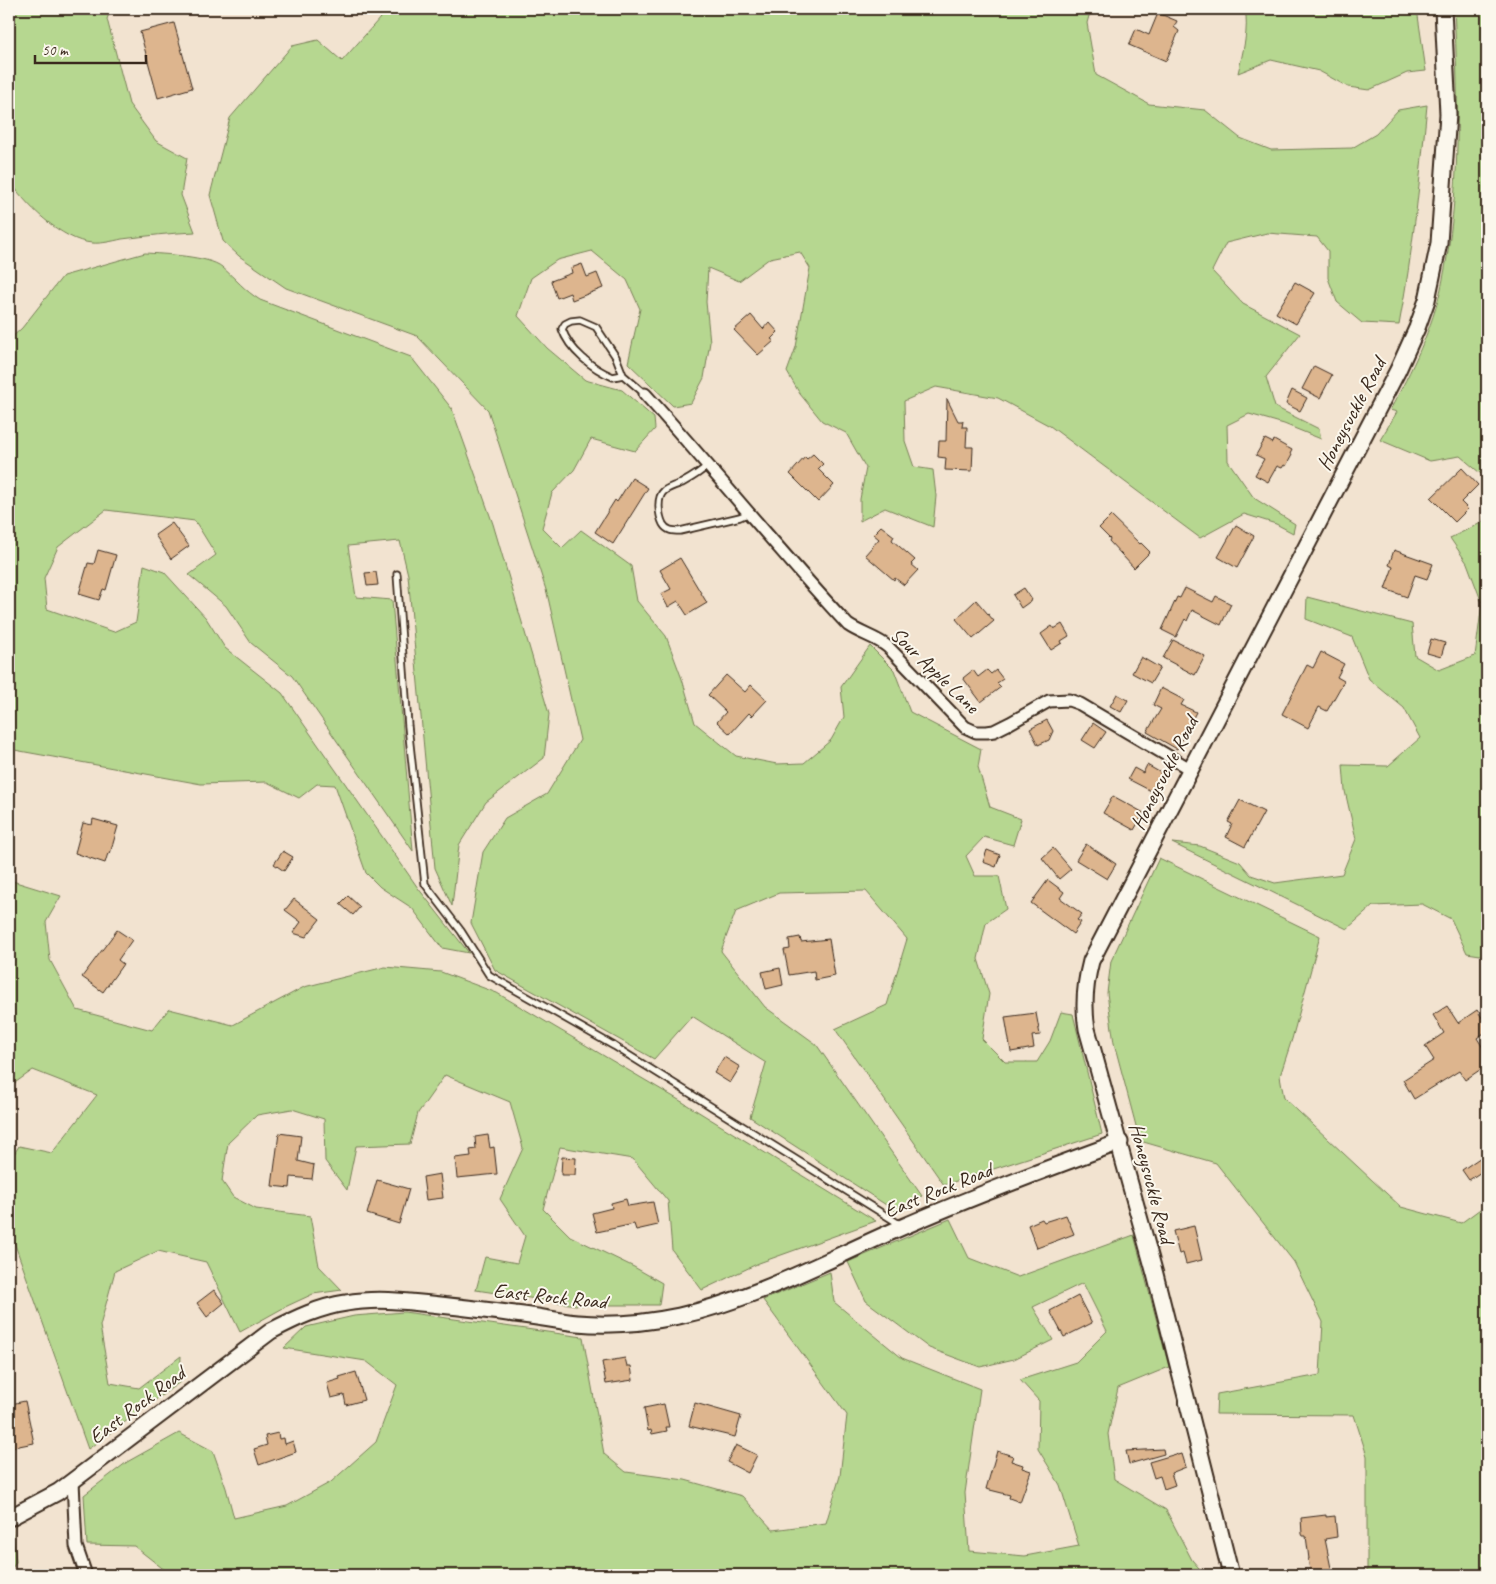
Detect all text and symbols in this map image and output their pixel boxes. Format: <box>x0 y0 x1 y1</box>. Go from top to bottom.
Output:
scale bar <box>35 32 146 64</box>
text: 50 m <box>42 41 69 60</box>
street label: Honeysuckle Road <box>1311 350 1393 475</box>
street label: Sour Apple Lane <box>885 621 986 720</box>
street label: Honeysuckle Road <box>1124 709 1205 834</box>
street label: Honeysuckle Road <box>1123 1120 1182 1250</box>
street label: East Rock Road <box>880 1155 999 1223</box>
street label: East Rock Road <box>492 1277 612 1315</box>
street label: East Rock Road <box>84 1358 193 1450</box>

